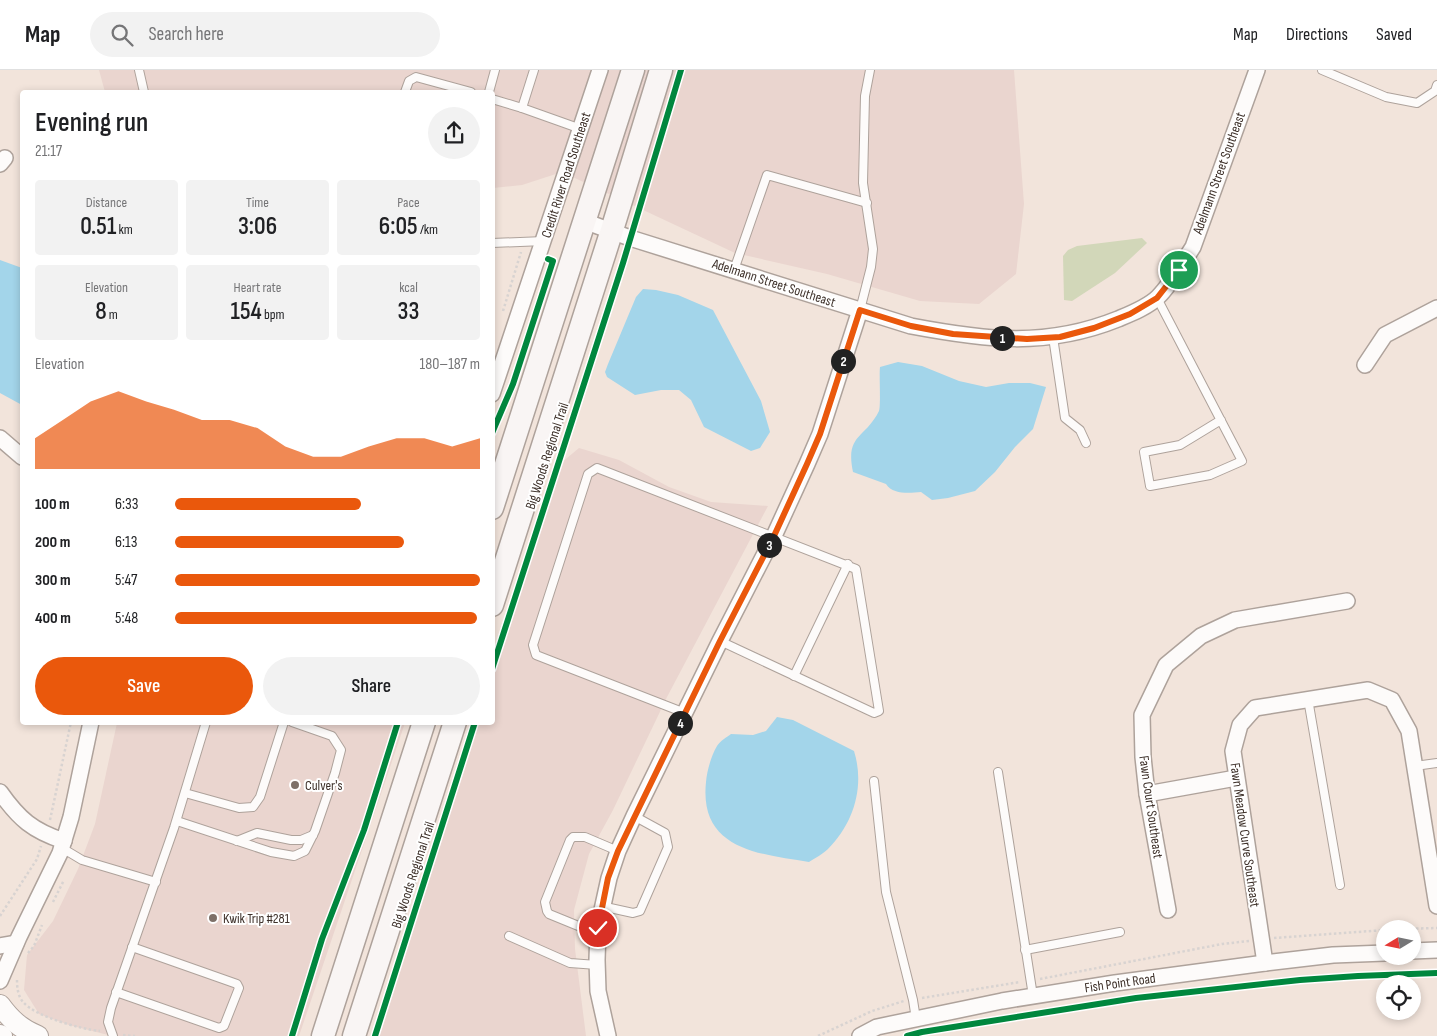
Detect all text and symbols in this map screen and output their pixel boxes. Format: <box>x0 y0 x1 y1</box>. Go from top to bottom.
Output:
search box <box>90 12 440 57</box>
text: Map <box>25 20 60 49</box>
icon: search <box>108 21 136 49</box>
text: Search here <box>148 23 224 46</box>
text: Map <box>1233 24 1258 45</box>
text: Directions <box>1286 24 1348 45</box>
text: Saved <box>1376 24 1412 45</box>
text: Evening run <box>35 106 148 139</box>
button: share <box>428 107 480 159</box>
street label: Credit River Road Southeast <box>538 110 594 240</box>
street label: Adelmann Street Southeast <box>1189 110 1249 237</box>
text: 21:17 <box>35 142 62 161</box>
text: Distance <box>86 194 127 211</box>
text: Time <box>246 194 269 211</box>
text: Pace <box>397 194 420 211</box>
text: 0.51 <box>80 211 116 242</box>
text: 3:06 <box>238 211 277 242</box>
text: 6:05 <box>379 211 418 242</box>
text: km <box>116 221 133 238</box>
text: /km <box>418 221 438 238</box>
pin <box>1158 249 1200 291</box>
street label: Adelmann Street Southeast <box>709 255 838 311</box>
icon: arrive <box>1165 256 1193 284</box>
text: Elevation <box>85 279 128 296</box>
text: Heart rate <box>234 279 281 296</box>
text: kcal <box>399 279 418 296</box>
text: 8 <box>95 296 107 327</box>
text: 154 <box>231 296 262 327</box>
text: 33 <box>398 296 419 327</box>
text: m <box>107 306 118 323</box>
text: bpm <box>262 306 284 323</box>
pin: 1 <box>990 326 1014 350</box>
text: 1 <box>1000 330 1005 347</box>
pin: 2 <box>830 348 856 374</box>
text: 2 <box>840 353 847 370</box>
text: Elevation <box>35 355 84 374</box>
text: 180–187 m <box>420 355 480 374</box>
street label: Big Woods Regional Trail <box>522 400 572 512</box>
text: 100 m <box>35 495 70 514</box>
text: 6:33 <box>115 495 138 514</box>
pin: 3 <box>756 532 782 558</box>
text: 200 m <box>35 533 70 552</box>
text: 6:13 <box>115 533 137 552</box>
text: 3 <box>766 537 773 554</box>
text: 300 m <box>35 571 71 590</box>
text: 5:47 <box>115 571 137 590</box>
text: 400 m <box>35 609 71 628</box>
text: 5:48 <box>115 609 138 628</box>
button: Save <box>35 657 253 715</box>
button: Share <box>263 657 480 715</box>
pin: 4 <box>668 710 692 736</box>
text: 4 <box>677 715 684 732</box>
street label: Fawn Court Southeast <box>1135 754 1167 860</box>
street label: Fawn Meadow Curve Southeast <box>1226 762 1264 908</box>
place label: Culver's <box>305 777 342 794</box>
marker: Culver's <box>289 779 301 791</box>
street label: Big Woods Regional Trail <box>388 819 438 931</box>
pin <box>577 907 619 949</box>
place label: Kwik Trip #281 <box>223 910 290 927</box>
marker: Kwik Trip #281 <box>207 912 219 924</box>
icon: check <box>584 914 612 942</box>
north arrow <box>1376 920 1421 965</box>
map controls <box>1376 920 1421 1020</box>
street label: Fish Point Road <box>1083 970 1157 996</box>
button: locate <box>1376 975 1421 1020</box>

